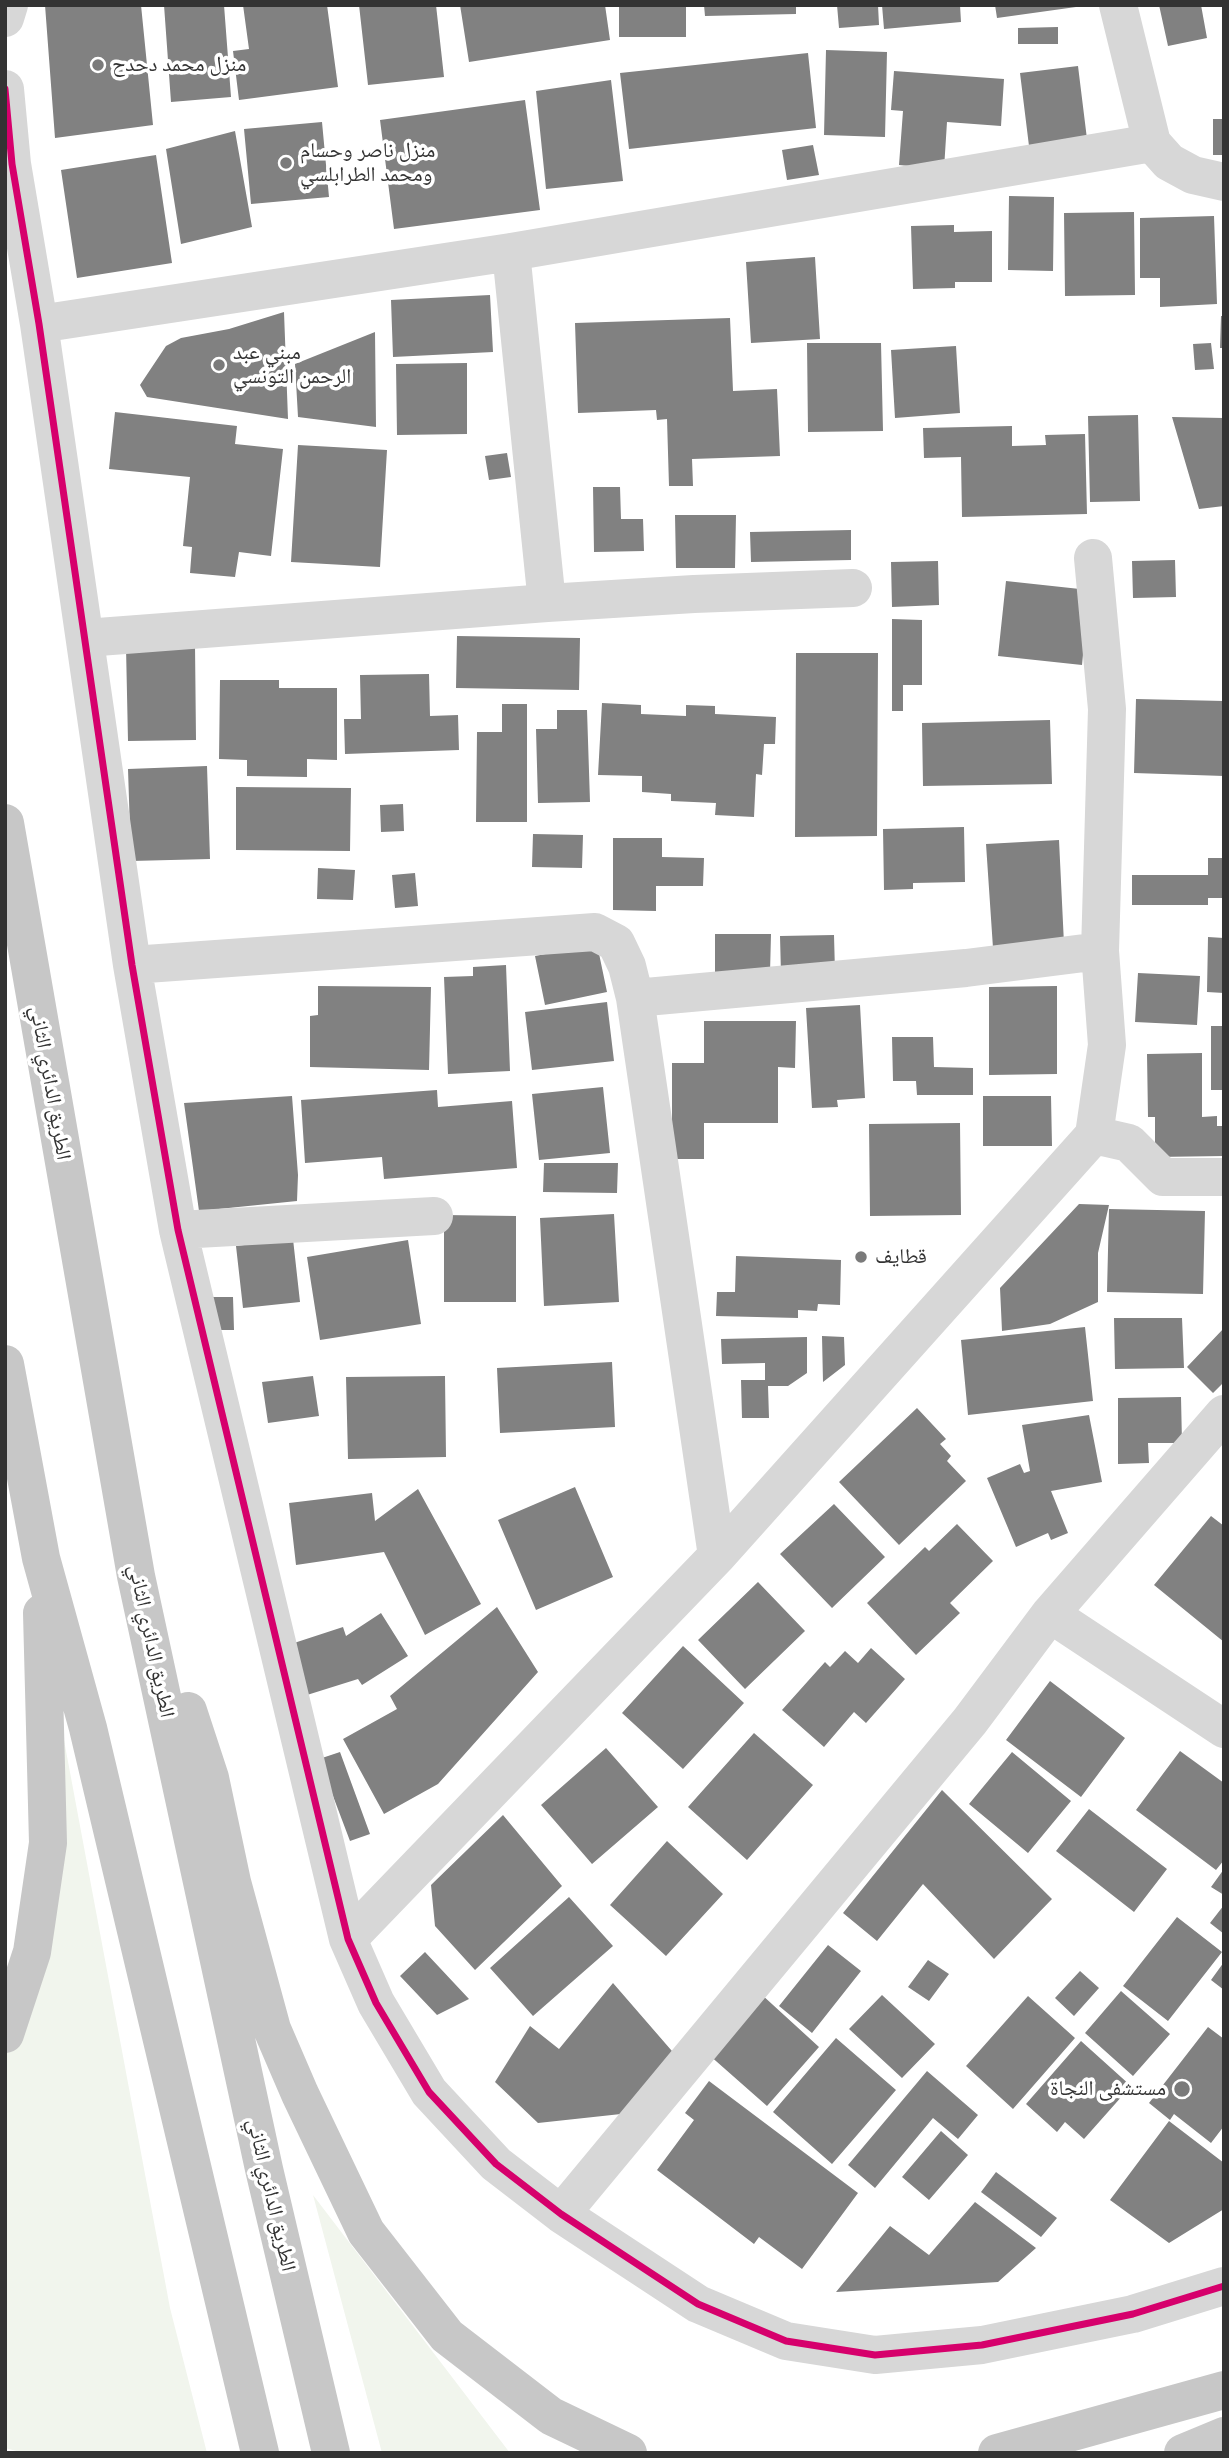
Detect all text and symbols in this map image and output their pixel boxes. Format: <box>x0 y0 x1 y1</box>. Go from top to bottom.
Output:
place label: منزل محمد دحدح <box>112 52 246 78</box>
marker: منزل محمد دحدح <box>90 57 106 73</box>
place label: منزل ناصر وحسام ومحمد الطرابلسي <box>300 138 435 188</box>
marker: منزل ناصر وحسام ومحمد الطرابلسي <box>278 155 294 171</box>
place label: مبني عبد الرحمن التونسي <box>233 340 351 390</box>
marker: مبني عبد الرحمن التونسي <box>211 357 227 373</box>
street label: الطريق الدائري الثاني <box>24 1004 76 1162</box>
place label: قطايف <box>875 1244 927 1270</box>
marker: قطايف <box>853 1249 869 1265</box>
street label: الطريق الدائري الثاني <box>122 1562 180 1720</box>
place label: مستشفى النجاة <box>1050 2076 1166 2102</box>
marker: مستشفى النجاة <box>1172 2079 1192 2099</box>
street label: الطريق الدائري الثاني <box>241 2116 301 2274</box>

